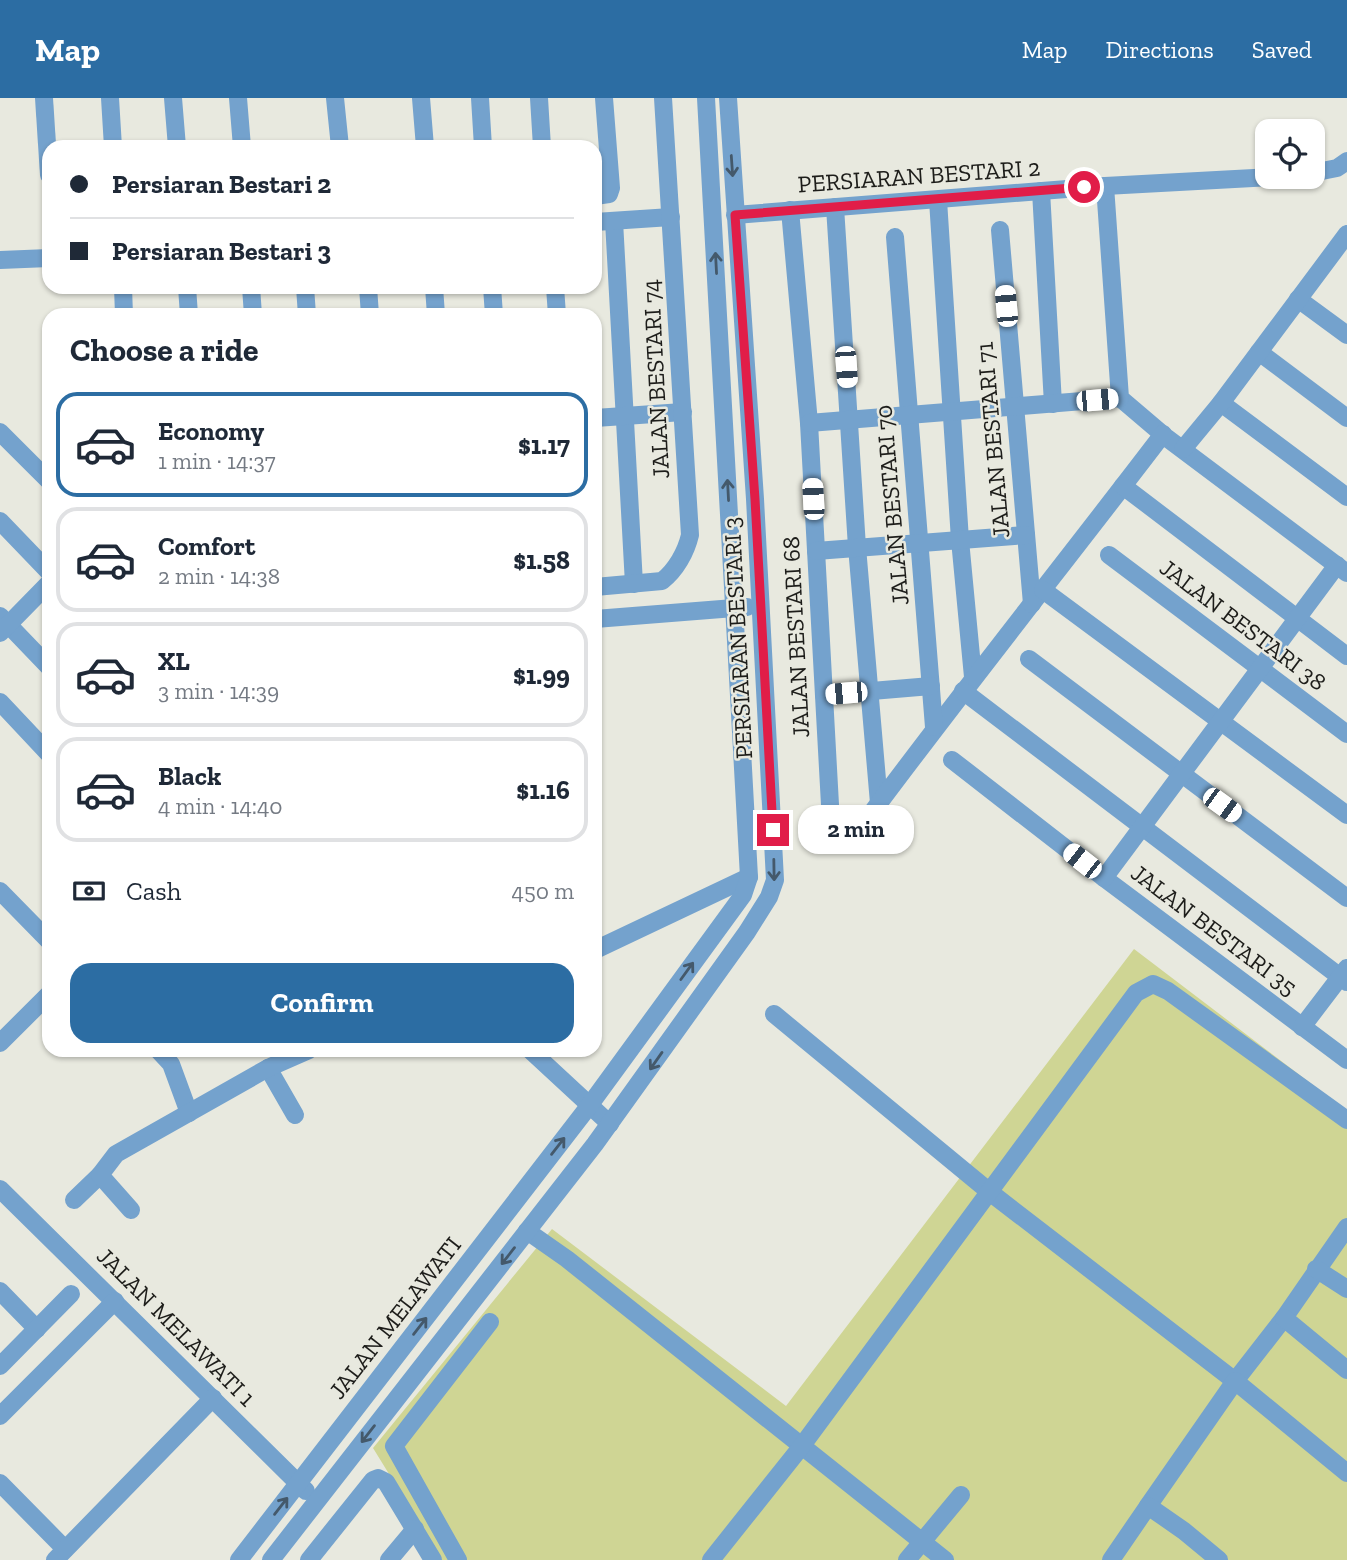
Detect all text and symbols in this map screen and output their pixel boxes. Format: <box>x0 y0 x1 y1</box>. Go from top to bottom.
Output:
text: Map <box>35 30 100 69</box>
text: Map <box>1022 35 1068 64</box>
text: Directions <box>1106 35 1214 64</box>
text: Saved <box>1252 35 1312 64</box>
map controls <box>1255 119 1325 189</box>
button: locate <box>1255 119 1325 189</box>
street label: PERSIARAN BESTARI 2 <box>797 153 1041 198</box>
one-way arrow <box>726 154 739 177</box>
text: Persiaran Bestari 2 <box>112 168 331 200</box>
route start <box>1068 171 1100 203</box>
text: Persiaran Bestari 3 <box>112 235 331 267</box>
one-way arrow <box>709 252 722 275</box>
street label: JALAN BESTARI 74 <box>636 279 675 479</box>
car <box>994 284 1019 328</box>
text: Choose a ride <box>70 331 258 369</box>
street label: JALAN BESTARI 71 <box>969 341 1016 539</box>
car <box>835 345 858 389</box>
car <box>1076 388 1119 412</box>
street label: JALAN BESTARI 70 <box>868 404 915 606</box>
icon: car <box>74 413 137 476</box>
text: Economy <box>158 415 264 447</box>
text: $1.17 <box>518 429 570 461</box>
text: 1 min · 14:37 <box>158 447 276 475</box>
car <box>802 477 825 521</box>
one-way arrow <box>722 479 735 502</box>
street label: PERSIARAN BESTARI 3 <box>717 516 758 760</box>
icon: car <box>74 528 137 591</box>
text: Comfort <box>158 530 255 562</box>
street label: JALAN BESTARI 68 <box>776 536 815 738</box>
text: $1.58 <box>513 544 570 576</box>
street label: JALAN BESTARI 38 <box>1154 553 1332 697</box>
text: 2 min · 14:38 <box>158 562 280 590</box>
icon: car <box>74 643 137 706</box>
text: XL <box>158 645 190 677</box>
text: $1.99 <box>513 659 570 691</box>
text: 3 min · 14:39 <box>158 677 279 705</box>
car <box>825 681 868 705</box>
icon: car <box>74 758 137 821</box>
text: Black <box>158 760 221 792</box>
text: $1.16 <box>516 774 570 806</box>
car <box>1199 784 1246 826</box>
text: 4 min · 14:40 <box>158 792 283 820</box>
callout: 2 min <box>798 806 913 854</box>
route end <box>757 814 789 846</box>
text: 2 min <box>827 815 885 843</box>
car <box>1059 840 1106 882</box>
one-way arrow <box>767 858 781 881</box>
street label: JALAN BESTARI 35 <box>1126 858 1303 1001</box>
icon: cash <box>70 872 108 910</box>
text: Cash <box>126 875 181 907</box>
text: 450 m <box>512 877 574 905</box>
one-way arrow <box>679 962 694 981</box>
button: Confirm <box>70 963 574 1043</box>
one-way arrow <box>649 1051 663 1070</box>
one-way arrow <box>551 1137 566 1155</box>
street label: JALAN MELAWATI <box>322 1231 467 1405</box>
street label: JALAN MELAWATI 1 <box>91 1241 262 1412</box>
one-way arrow <box>501 1246 516 1264</box>
one-way arrow <box>412 1317 427 1336</box>
one-way arrow <box>360 1425 375 1443</box>
one-way arrow <box>273 1497 288 1516</box>

